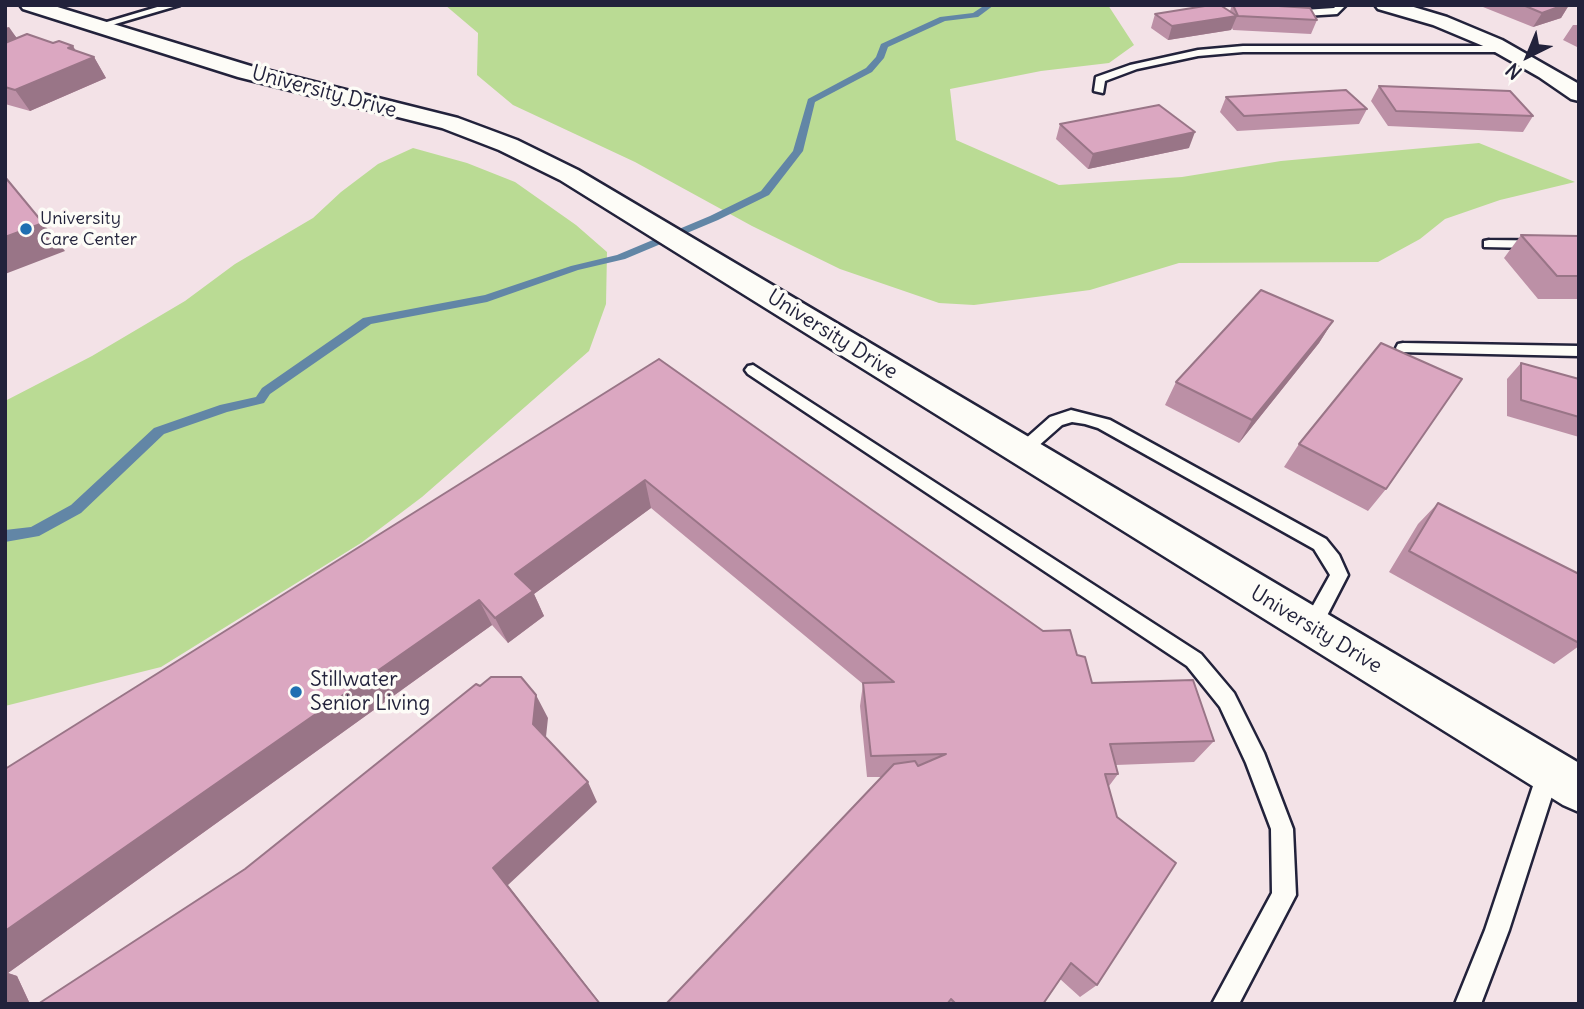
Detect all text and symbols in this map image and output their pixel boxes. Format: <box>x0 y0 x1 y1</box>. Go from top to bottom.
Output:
north arrow <box>1493 21 1563 91</box>
text: N <box>1501 58 1527 85</box>
street label: University Drive <box>249 61 399 123</box>
place label: University Care Center <box>40 208 137 250</box>
marker: University Care Center <box>18 221 34 237</box>
street label: University Drive <box>762 285 902 385</box>
street label: University Drive <box>1246 581 1386 679</box>
place label: Stillwater Senior Living <box>310 667 430 717</box>
marker: Stillwater Senior Living <box>288 684 304 700</box>

